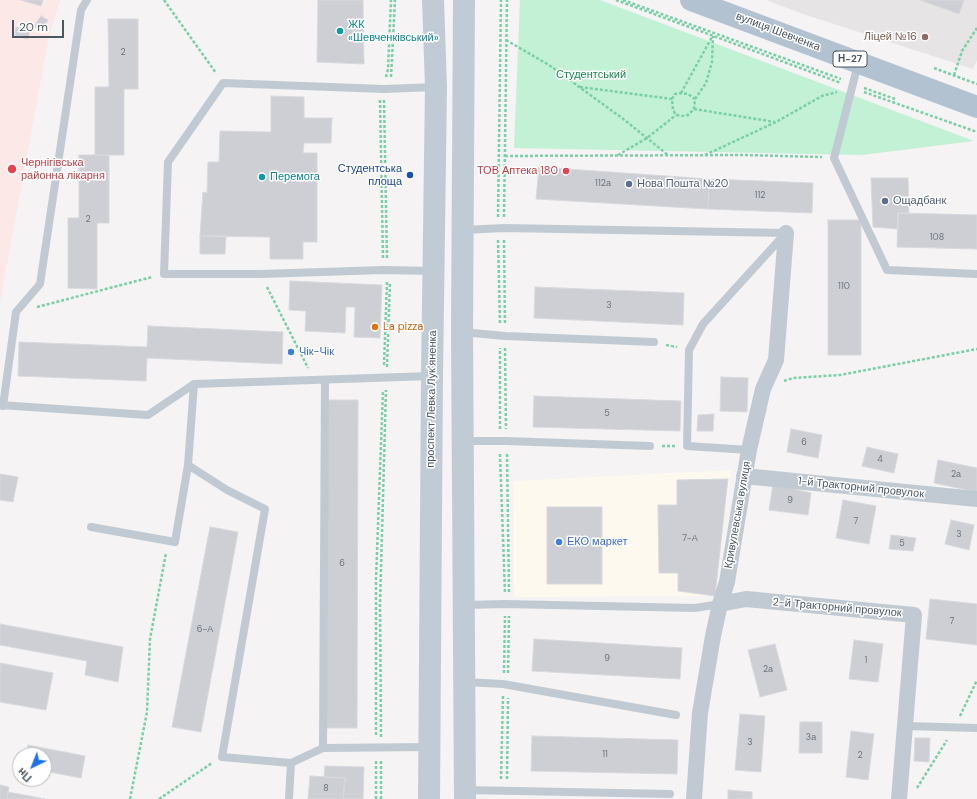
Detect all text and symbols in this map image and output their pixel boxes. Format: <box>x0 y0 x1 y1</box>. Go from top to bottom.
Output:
street label: вулиця Шевченка <box>734 10 822 54</box>
scale bar <box>14 12 66 38</box>
place label: ЖК «Шевченківський» <box>348 18 439 44</box>
text: 20 m <box>19 19 48 35</box>
marker: ЖК «Шевченківський» <box>335 26 345 36</box>
place label: Ліцей №16 <box>864 30 917 44</box>
marker: Ліцей №16 <box>920 32 930 42</box>
house number: 2 <box>120 48 126 58</box>
road number: Н-27 <box>833 51 867 67</box>
park label: Студентський <box>556 68 626 82</box>
place label: Чернігівська районна лікарня <box>21 156 105 182</box>
place label: Студентська площа <box>338 162 402 188</box>
marker: Чернігівська районна лікарня <box>6 163 18 175</box>
place label: ТОВ Аптека 180 <box>477 164 558 178</box>
marker: ТОВ Аптека 180 <box>561 166 571 176</box>
place label: Перемога <box>270 170 320 184</box>
marker: Студентська площа <box>405 170 415 180</box>
marker: Перемога <box>257 172 267 182</box>
place label: Нова Пошта №20 <box>637 177 728 191</box>
house number: 112а <box>595 179 611 189</box>
marker: Нова Пошта №20 <box>624 179 634 189</box>
house number: 112 <box>755 191 765 201</box>
place label: Ощадбанк <box>893 194 946 208</box>
marker: Ощадбанк <box>880 196 890 206</box>
house number: 2 <box>85 215 91 225</box>
house number: 108 <box>930 233 944 243</box>
house number: 110 <box>838 282 850 292</box>
house number: 3 <box>606 301 612 311</box>
place label: La pizza <box>383 320 423 334</box>
marker: La pizza <box>370 322 380 332</box>
street label: проспект Левка Лукʼяненка <box>424 330 440 468</box>
place label: Чік-Чік <box>299 345 334 359</box>
marker: Чік-Чік <box>286 347 296 357</box>
house number: 5 <box>604 409 610 419</box>
house number: 6 <box>801 438 807 448</box>
house number: 4 <box>877 455 883 465</box>
street label: Кривулевська вулиця <box>722 460 754 570</box>
house number: 2а <box>951 470 961 480</box>
street label: 1-й Тракторний провулок <box>797 475 925 501</box>
house number: 9 <box>787 496 793 506</box>
house number: 7 <box>854 517 858 527</box>
house number: 3 <box>956 530 962 540</box>
house number: 7-А <box>682 534 698 544</box>
place label: ЕКО маркет <box>567 535 628 549</box>
marker: ЕКО маркет <box>554 537 564 547</box>
house number: 5 <box>899 539 905 549</box>
house number: 6 <box>339 559 345 569</box>
street label: 2-й Тракторний провулок <box>772 596 902 620</box>
house number: 7 <box>950 617 954 627</box>
house number: 6-А <box>197 625 213 635</box>
house number: 9 <box>604 654 610 664</box>
house number: 1 <box>865 656 867 666</box>
house number: 2а <box>763 665 773 675</box>
house number: 3а <box>806 733 816 743</box>
house number: 3 <box>747 738 753 748</box>
north arrow <box>12 747 52 787</box>
house number: 11 <box>602 750 608 760</box>
house number: 2 <box>857 751 863 761</box>
text: Пн <box>14 765 35 785</box>
house number: 8 <box>323 784 329 794</box>

